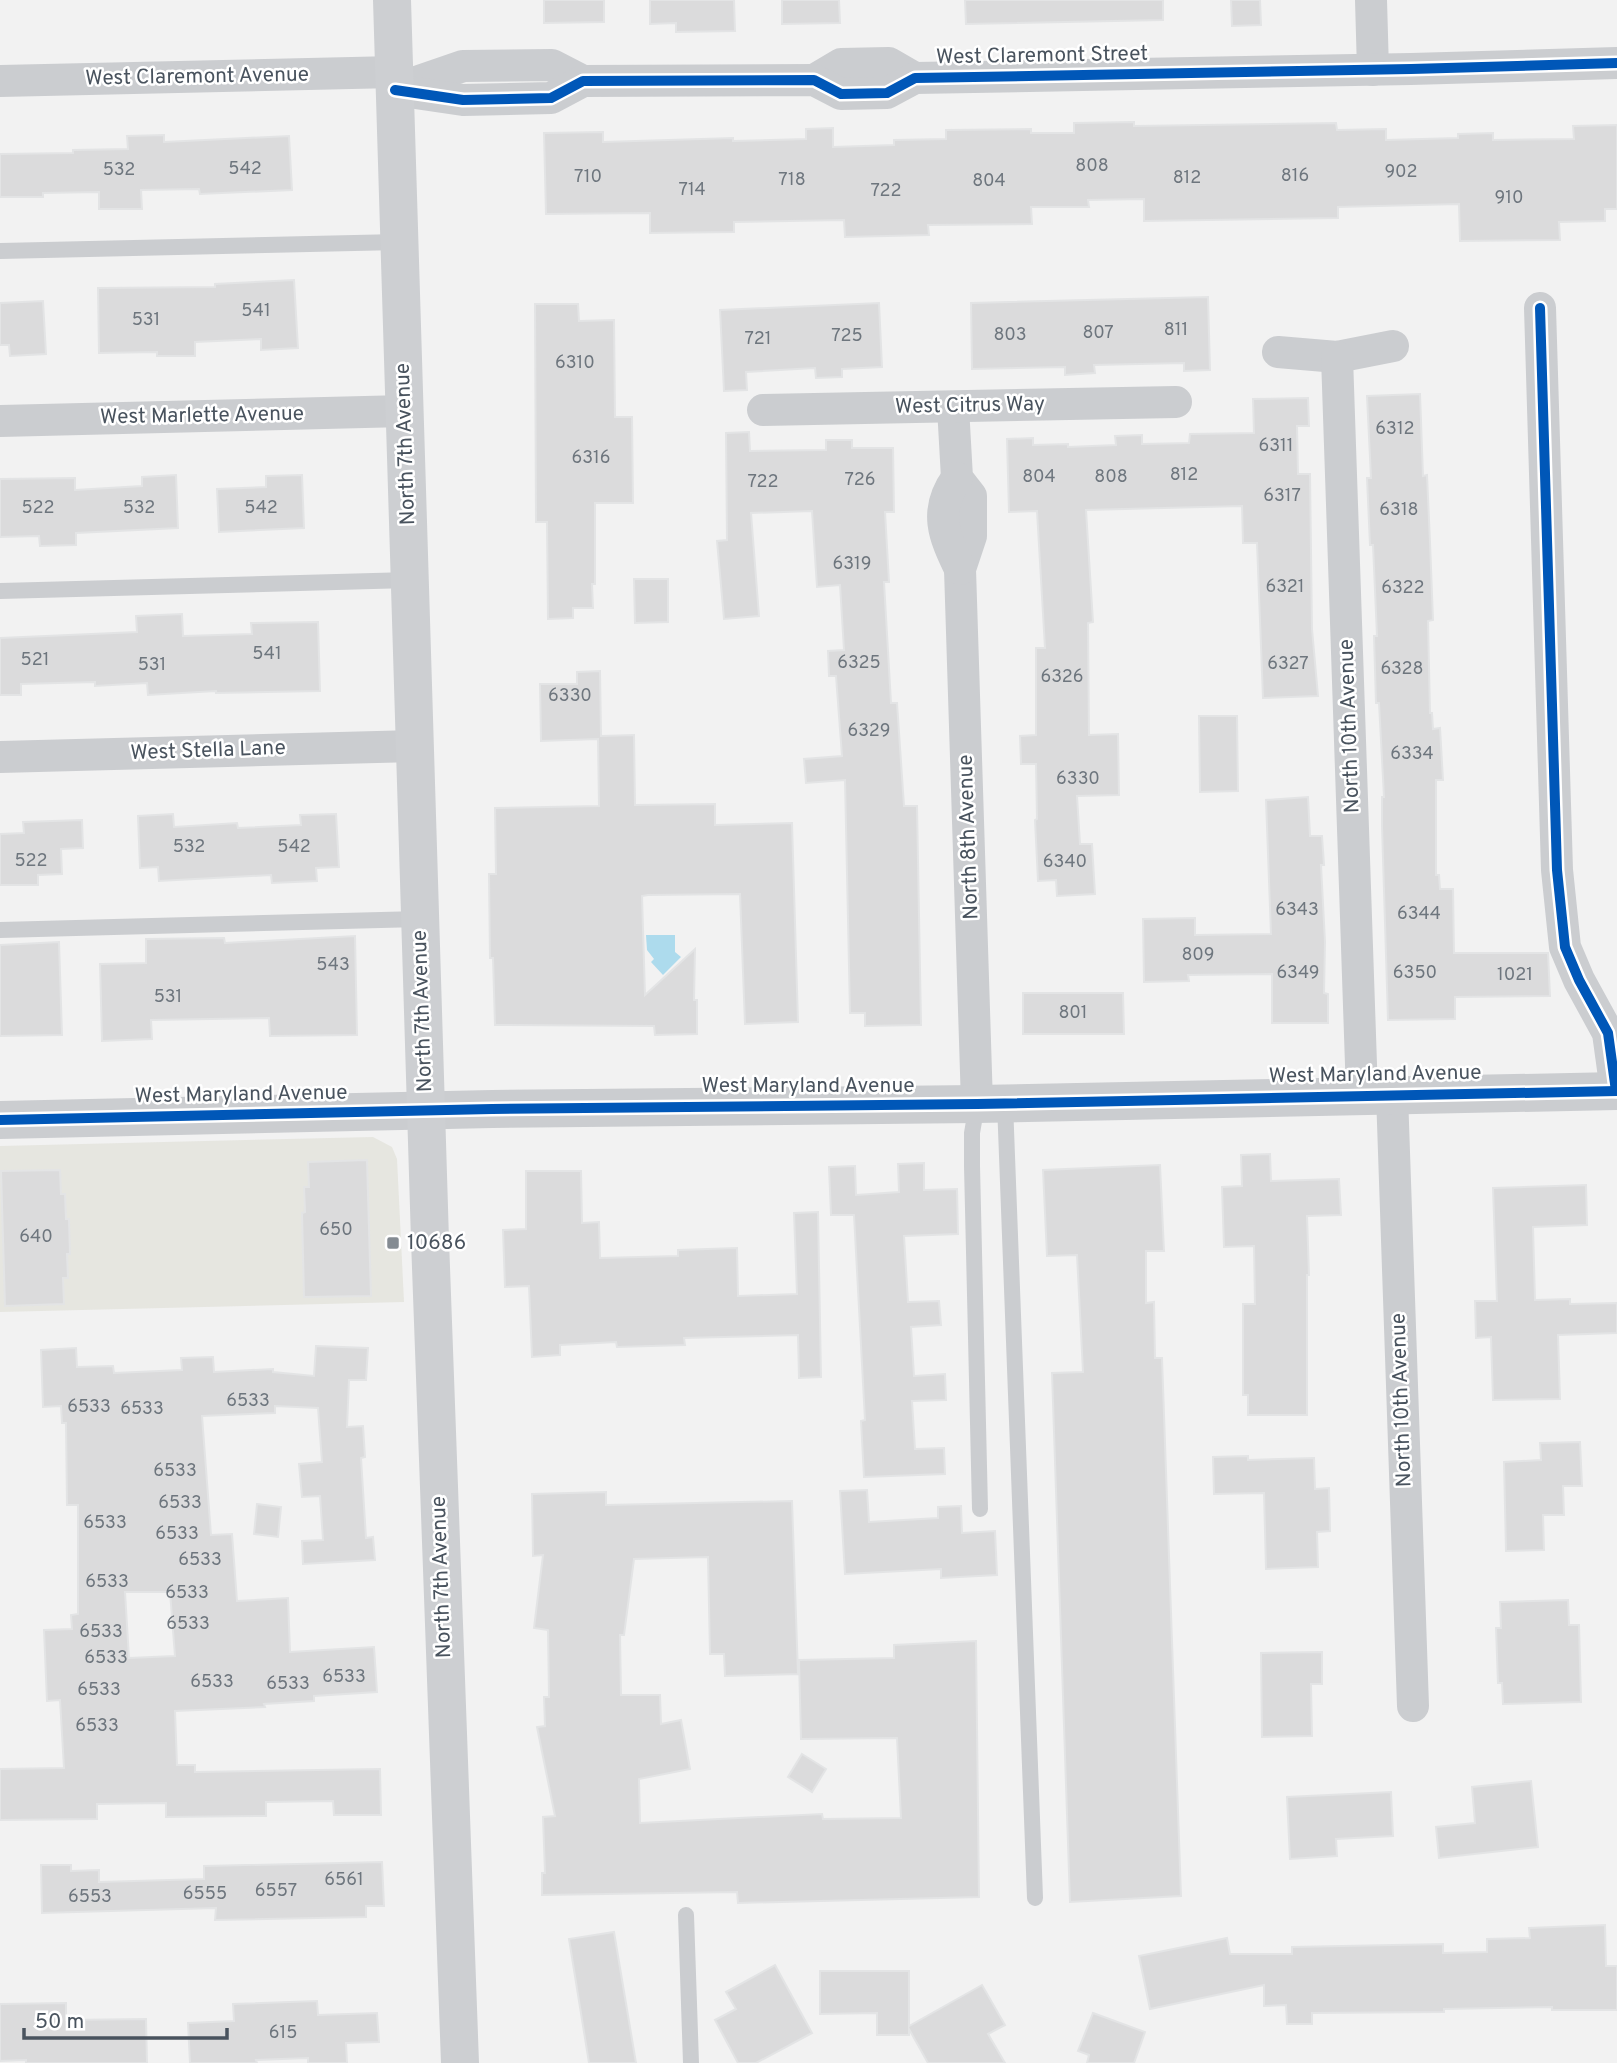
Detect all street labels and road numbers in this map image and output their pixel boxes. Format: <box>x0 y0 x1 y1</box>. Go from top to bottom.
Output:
street label: West Claremont Street <box>936 41 1148 71</box>
street label: West Claremont Avenue <box>85 62 309 92</box>
street label: North 7th Avenue <box>390 362 422 526</box>
street label: West Citrus Way <box>895 391 1045 421</box>
street label: West Marlette Avenue <box>100 401 304 431</box>
street label: North 10th Avenue <box>1333 638 1367 814</box>
street label: West Stella Lane <box>130 735 286 767</box>
street label: North 8th Avenue <box>953 754 985 920</box>
street label: North 7th Avenue <box>407 929 439 1093</box>
street label: West Maryland Avenue <box>1268 1060 1482 1090</box>
street label: West Maryland Avenue <box>702 1073 914 1100</box>
street label: West Maryland Avenue <box>134 1080 348 1110</box>
street label: North 10th Avenue <box>1385 1312 1419 1488</box>
street label: North 7th Avenue <box>426 1495 458 1659</box>

